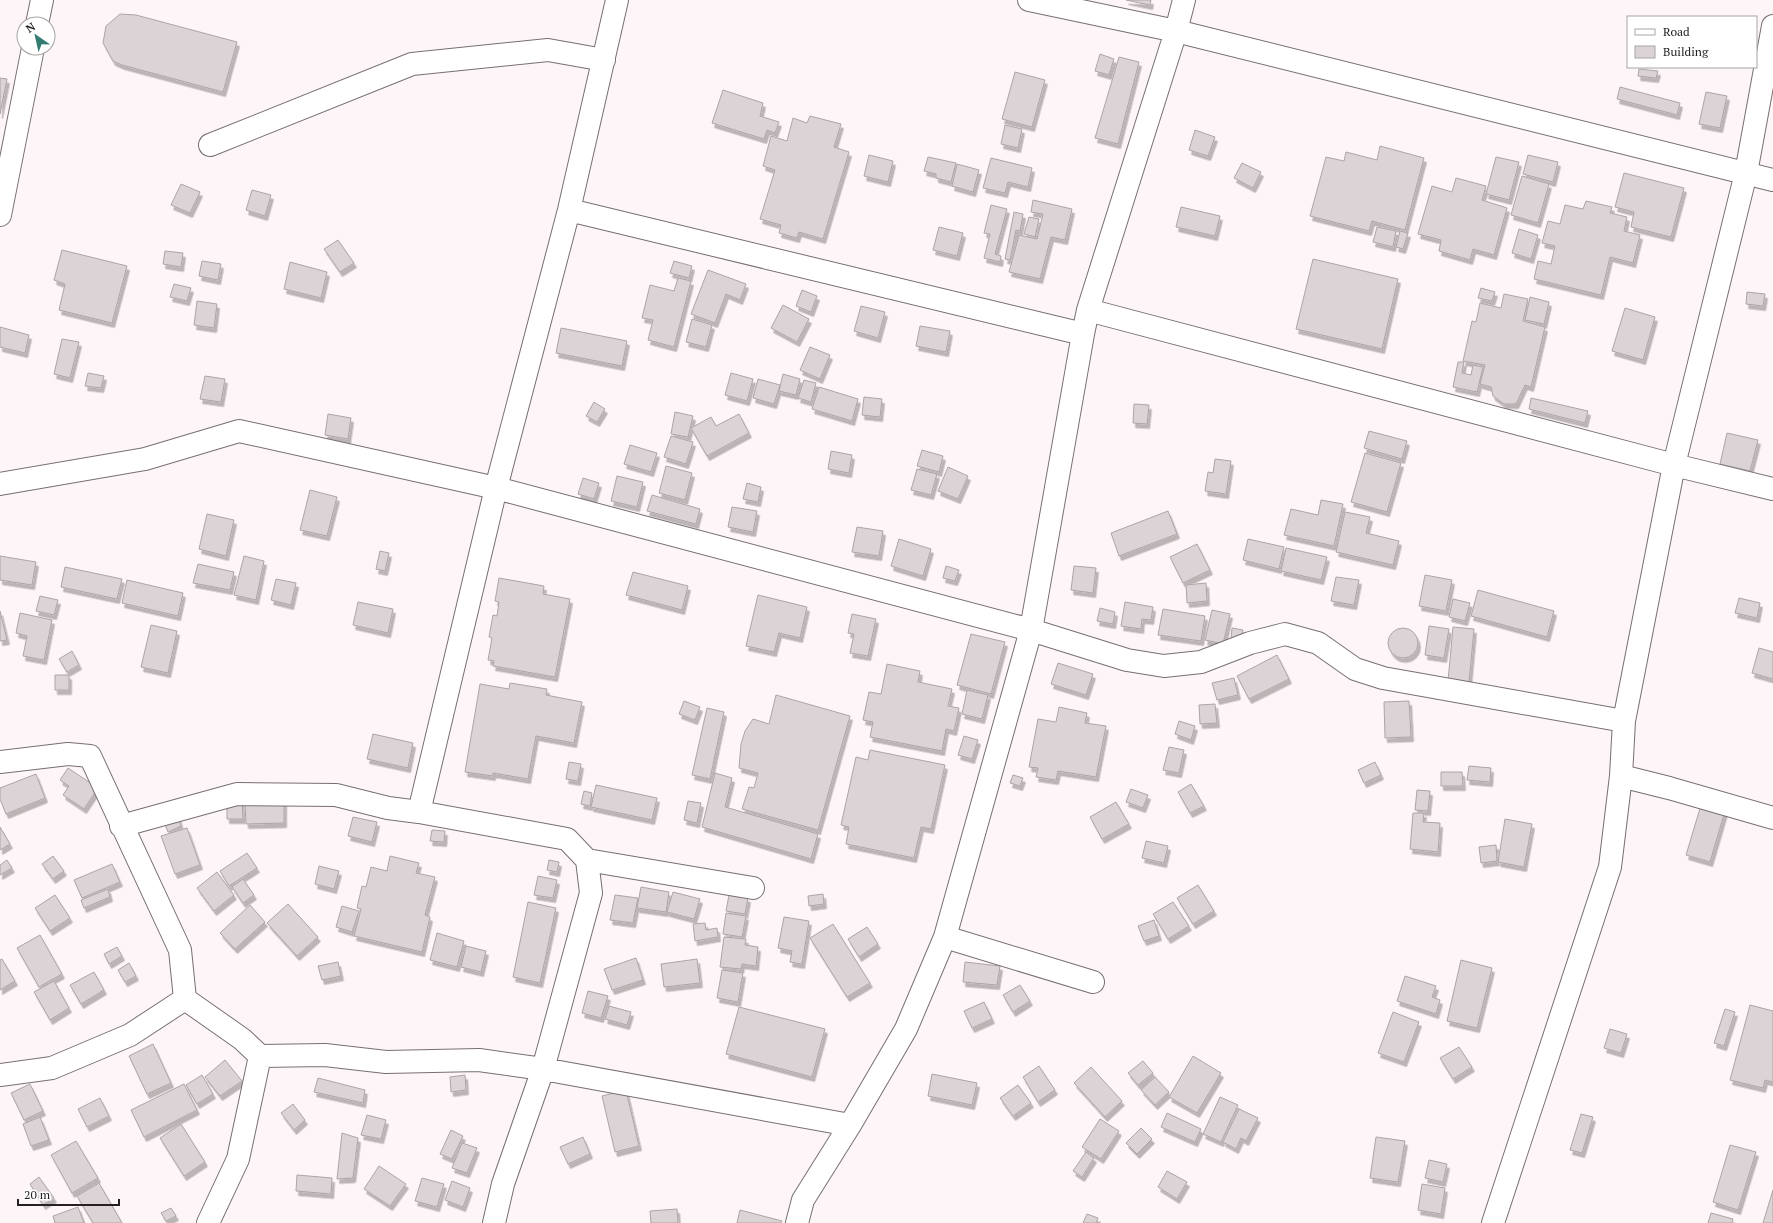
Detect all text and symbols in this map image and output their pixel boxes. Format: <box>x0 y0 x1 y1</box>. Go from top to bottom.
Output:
north arrow <box>16 16 56 56</box>
legend <box>1627 16 1757 68</box>
text: N <box>23 19 38 36</box>
text: Road <box>1663 24 1690 39</box>
text: Building <box>1663 44 1709 59</box>
scale bar <box>18 1181 119 1207</box>
text: 20 m <box>24 1187 51 1202</box>

